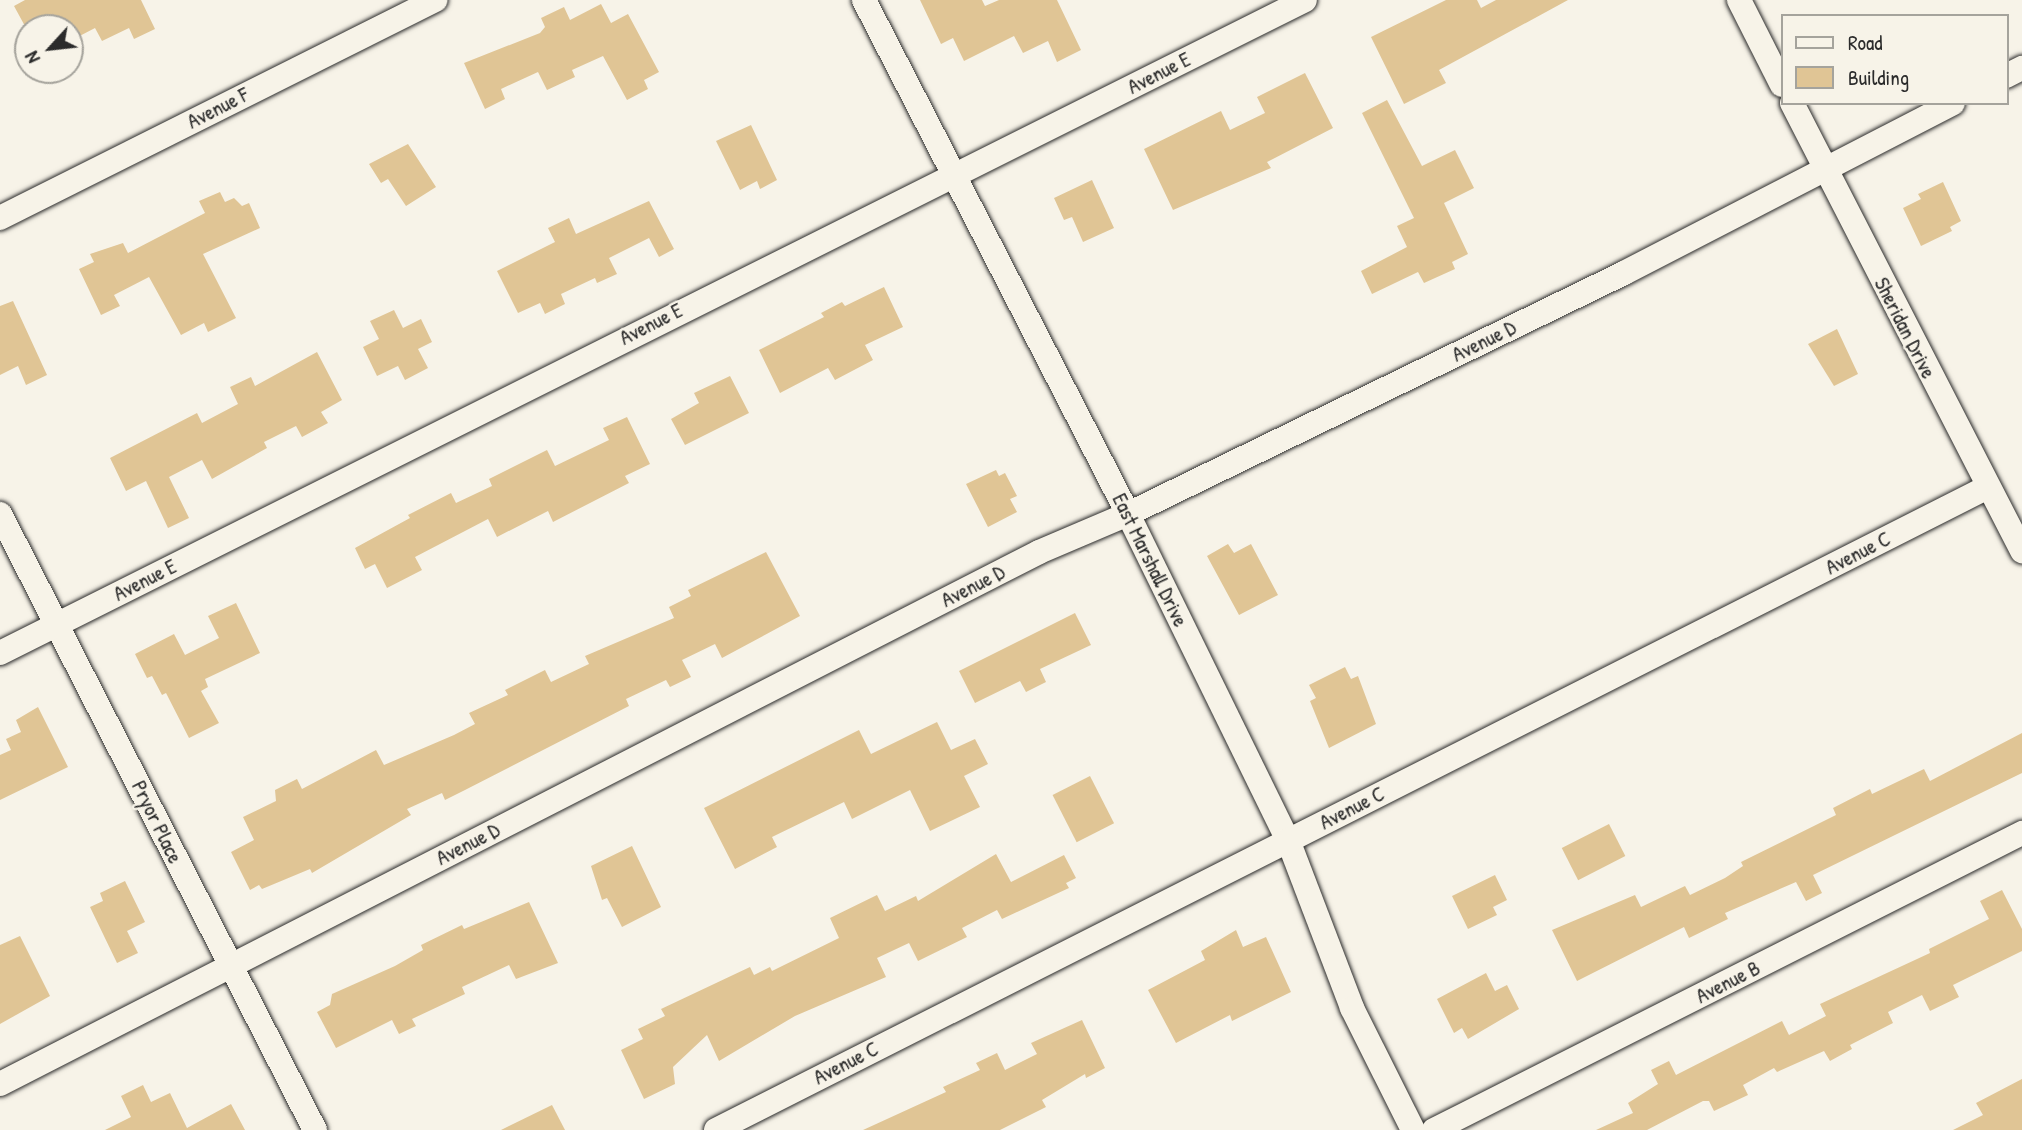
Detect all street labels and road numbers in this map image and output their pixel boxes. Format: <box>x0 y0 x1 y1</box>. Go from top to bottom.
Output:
street label: Avenue E <box>1123 46 1195 100</box>
street label: Avenue F <box>183 82 253 134</box>
street label: Sheridan Drive <box>1869 273 1941 383</box>
street label: Avenue E <box>615 297 687 351</box>
street label: Avenue D <box>1448 315 1520 367</box>
street label: East Marshall Drive <box>1107 489 1193 631</box>
street label: Avenue C <box>1821 526 1895 580</box>
street label: Avenue E <box>109 553 181 607</box>
street label: Avenue D <box>937 559 1009 613</box>
street label: Pryor Place <box>126 777 188 867</box>
street label: Avenue C <box>1315 781 1389 835</box>
street label: Avenue D <box>432 817 504 871</box>
street label: Avenue B <box>1692 955 1764 1009</box>
street label: Avenue C <box>809 1036 883 1090</box>

